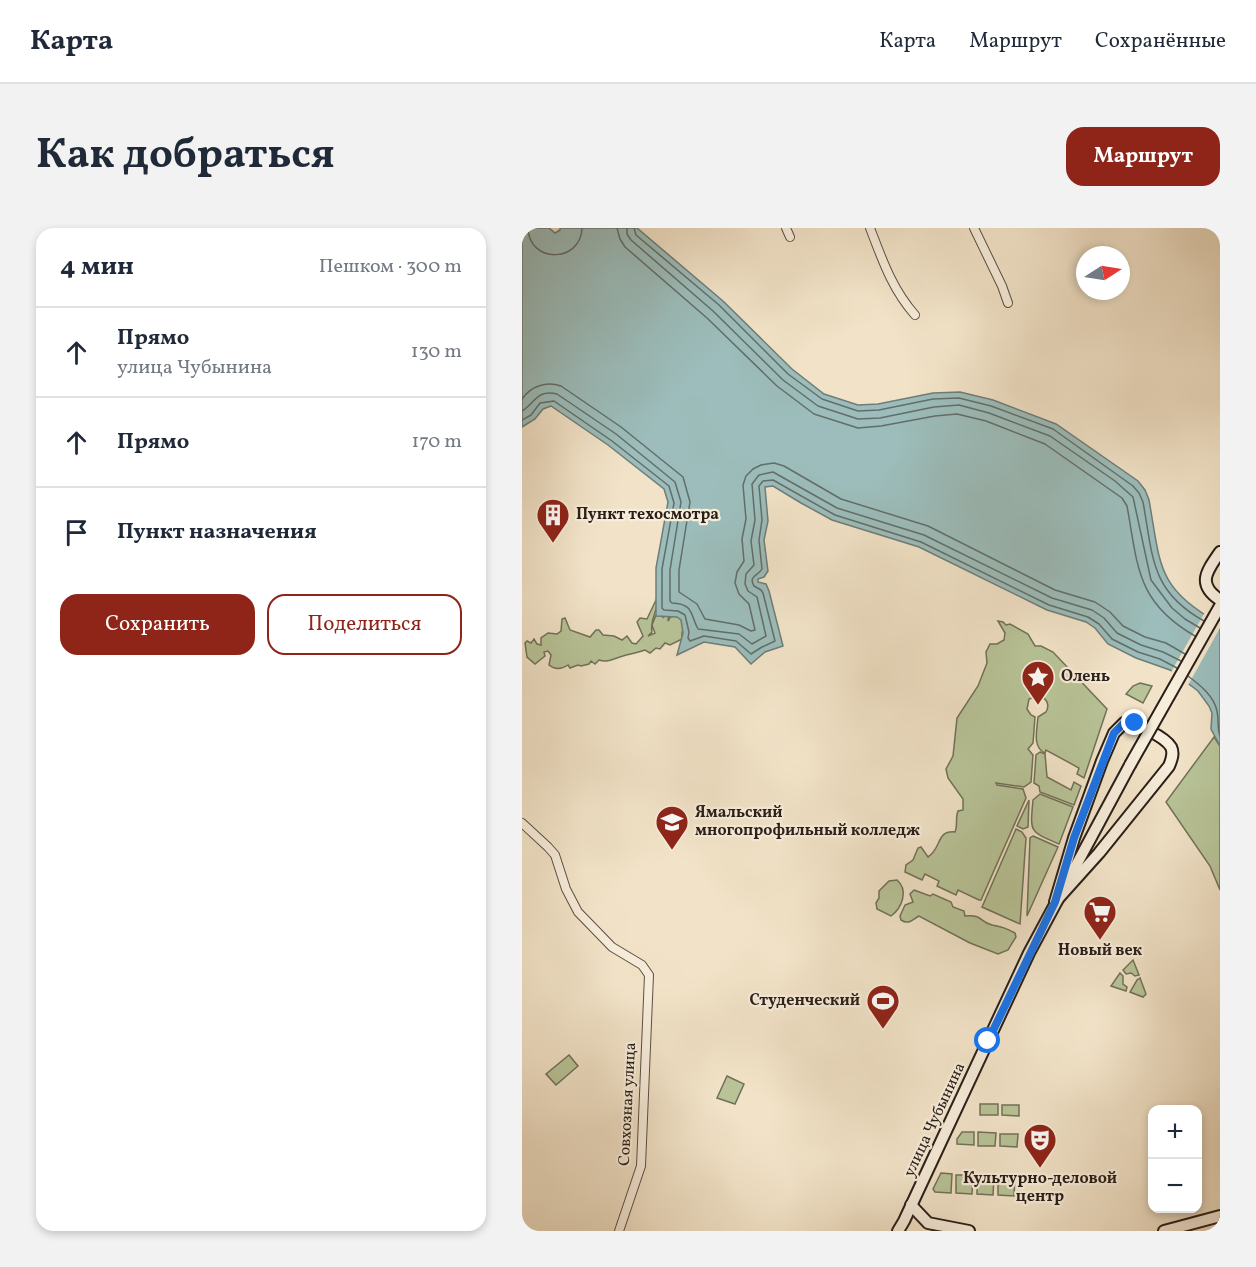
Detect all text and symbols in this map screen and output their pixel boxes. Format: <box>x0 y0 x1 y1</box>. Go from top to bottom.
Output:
text: Карта <box>30 22 113 61</box>
text: Карта <box>879 27 936 56</box>
text: Маршрут <box>969 27 1062 56</box>
text: Сохранённые <box>1095 27 1226 56</box>
text: Как добраться <box>36 127 335 186</box>
button: Маршрут <box>1066 127 1220 186</box>
north arrow <box>1076 246 1130 300</box>
text: 4 мин <box>60 249 134 285</box>
text: Пешком · 300 m <box>319 253 462 281</box>
text: Прямо <box>117 323 189 354</box>
icon: ahead <box>60 336 93 369</box>
text: 130 m <box>411 338 462 366</box>
text: улица Чубынина <box>117 354 272 382</box>
icon: ahead <box>60 426 93 459</box>
text: Прямо <box>117 427 189 458</box>
text: 170 m <box>412 428 462 456</box>
building icon: Пункт техосмотра <box>535 497 571 544</box>
place label: Пункт техосмотра <box>576 504 719 526</box>
icon: arrive <box>60 516 93 549</box>
text: Пункт назначения <box>117 517 317 548</box>
button: Сохранить <box>60 594 255 655</box>
button: Поделиться <box>267 594 462 655</box>
place icon: Олень <box>1020 659 1056 706</box>
place label: Олень <box>1061 666 1110 688</box>
route end <box>1121 709 1147 735</box>
place label: Ямальский многопрофильный колледж <box>695 802 920 842</box>
school or university icon: Ямальский многопрофильный колледж <box>654 804 690 851</box>
supermarket icon: Новый век <box>1082 894 1118 941</box>
place label: Новый век <box>1058 940 1143 962</box>
sports icon: Студенческий <box>865 983 901 1030</box>
place label: Студенческий <box>749 990 860 1012</box>
route start <box>974 1027 1000 1053</box>
street label: Совхозная улица <box>614 1042 642 1166</box>
street label: улица Чубынина <box>899 1059 971 1181</box>
map controls <box>1148 1105 1202 1213</box>
button: + <box>1148 1105 1202 1159</box>
theatre icon: Культурно-деловой центр <box>1022 1122 1058 1169</box>
button: − <box>1148 1159 1202 1213</box>
place label: Культурно-деловой центр <box>963 1168 1117 1208</box>

